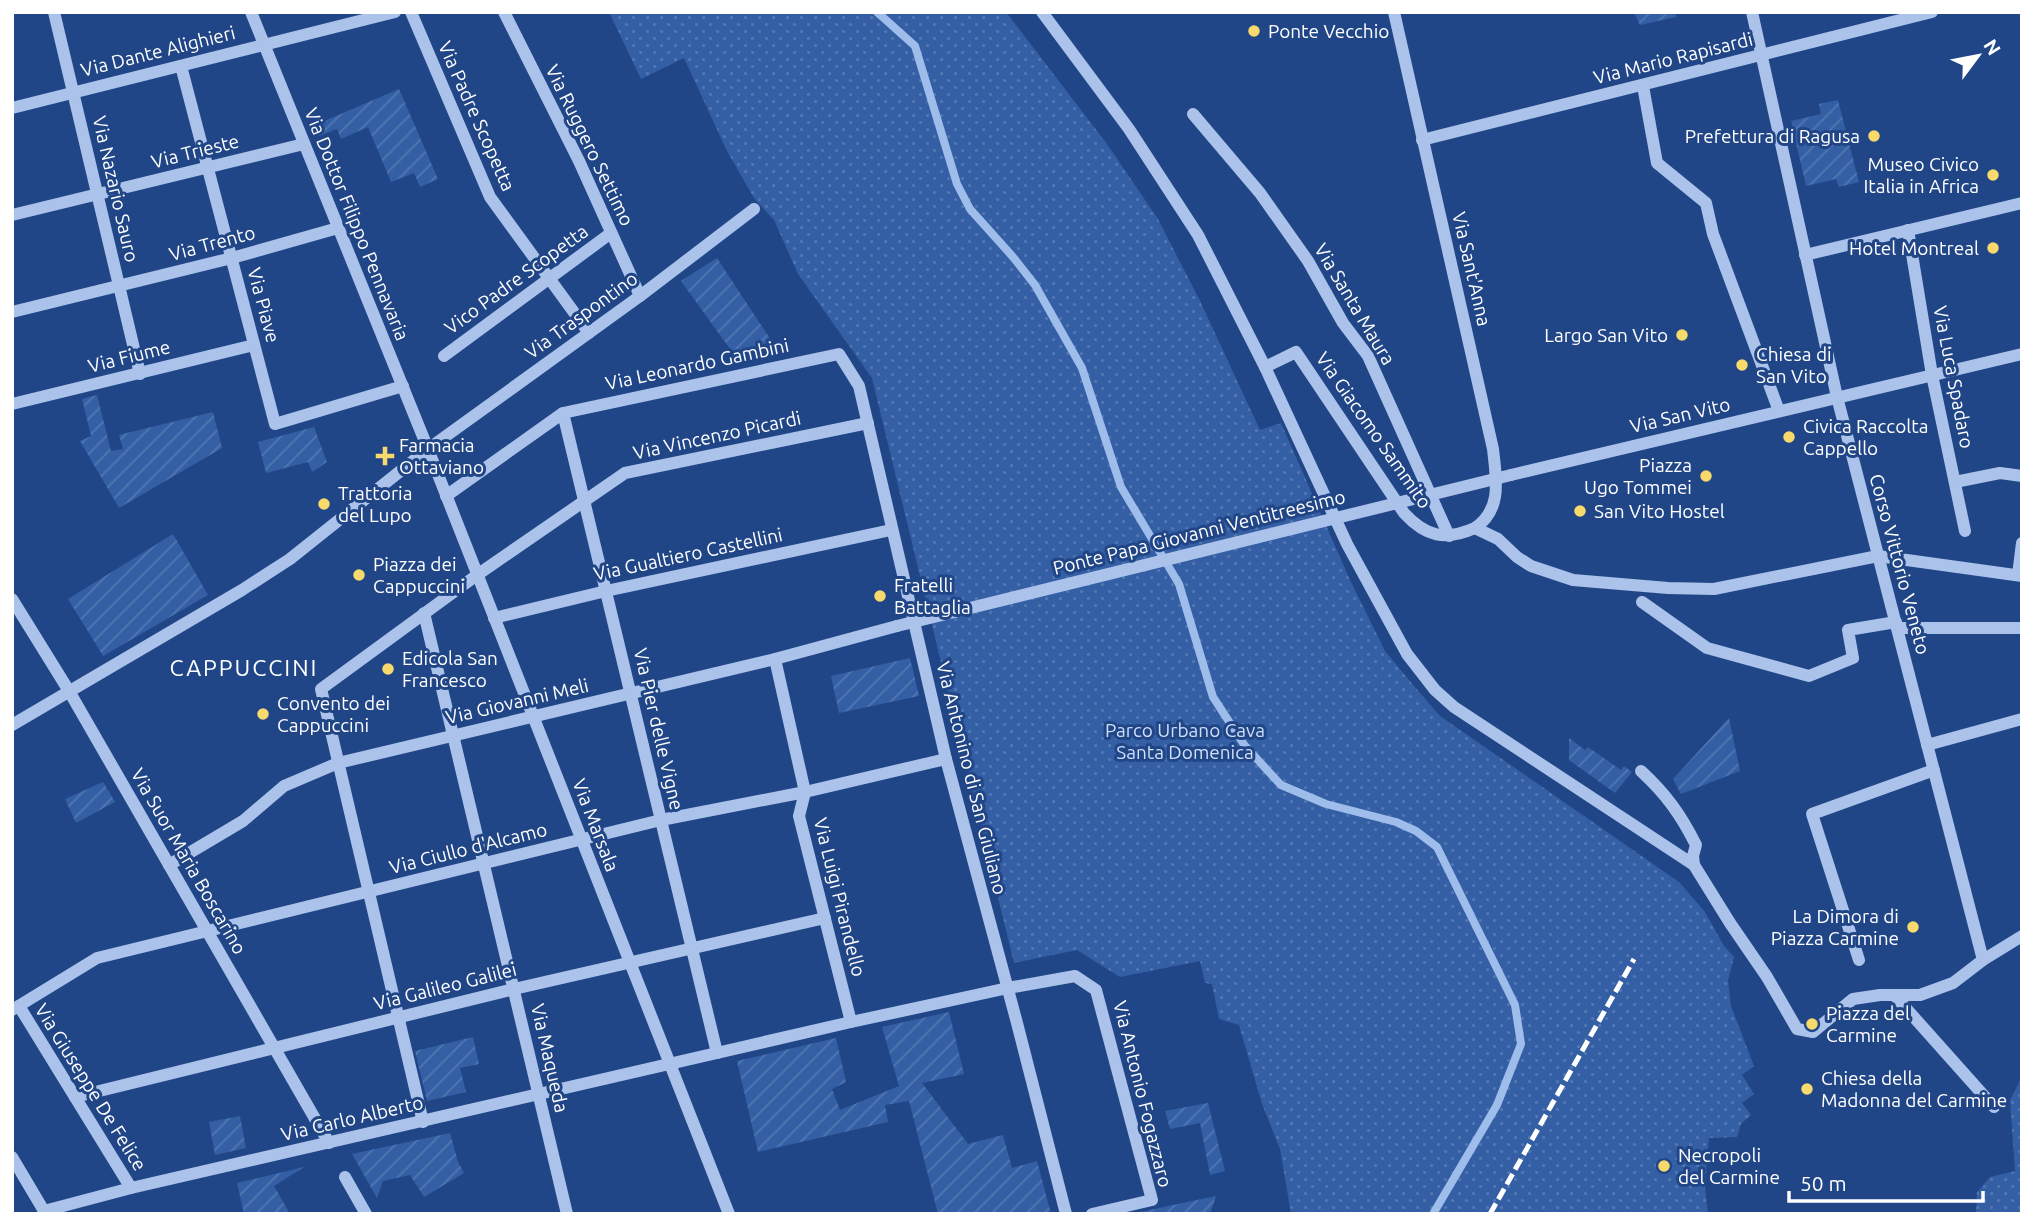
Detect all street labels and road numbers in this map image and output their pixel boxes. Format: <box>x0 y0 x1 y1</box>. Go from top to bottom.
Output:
street label: Via Dante Alighieri <box>79 21 237 81</box>
street label: Via Mario Rapisardi <box>1591 28 1755 88</box>
street label: Via Padre Scopetta <box>434 38 520 194</box>
street label: Via Ruggero Settimo <box>541 61 639 229</box>
street label: Via Dottor Filippo Pennavaria <box>300 104 414 344</box>
street label: Via Nazario Sauro <box>88 114 144 264</box>
street label: Via Trieste <box>149 129 241 173</box>
street label: Via Sant'Anna <box>1448 210 1496 328</box>
street label: Vico Padre Scopetta <box>440 220 592 338</box>
street label: Via Trento <box>166 221 258 265</box>
street label: Via Santa Maura <box>1310 239 1400 369</box>
street label: Via Piave <box>243 265 285 345</box>
street label: Via Traspontino <box>520 267 642 363</box>
street label: Via Luca Spadaro <box>1929 304 1979 450</box>
street label: Via Leonardo Gambini <box>603 334 791 394</box>
street label: Via Fiume <box>86 335 172 377</box>
street label: Via Giacomo Sammito <box>1312 348 1436 512</box>
street label: Via San Vito <box>1628 393 1732 437</box>
street label: Via Vincenzo Picardi <box>631 406 803 464</box>
street label: Corso Vittorio Veneto <box>1865 471 1935 657</box>
street label: Ponte Papa Giovanni Ventitreesimo <box>1051 485 1347 579</box>
street label: Via Gualtiero Castellini <box>592 523 784 585</box>
street label: Via Pier delle Vigne <box>630 646 688 812</box>
street label: Via Antonino di San Giuliano <box>932 659 1012 897</box>
street label: Via Giovanni Meli <box>443 674 591 728</box>
street label: Via Suor Maria Boscarino <box>127 764 251 958</box>
street label: Via Marsala <box>568 775 624 875</box>
street label: Via Luigi Pirandello <box>810 815 870 979</box>
street label: Via Ciullo d'Alcamo <box>387 818 549 878</box>
street label: Via Galileo Galilei <box>371 958 519 1014</box>
street label: Via Antonio Fogazzaro <box>1109 998 1177 1190</box>
street label: Via Giuseppe De Felice <box>31 999 151 1175</box>
street label: Via Maqueda <box>527 1001 573 1115</box>
street label: Via Carlo Alberto <box>279 1091 425 1145</box>

